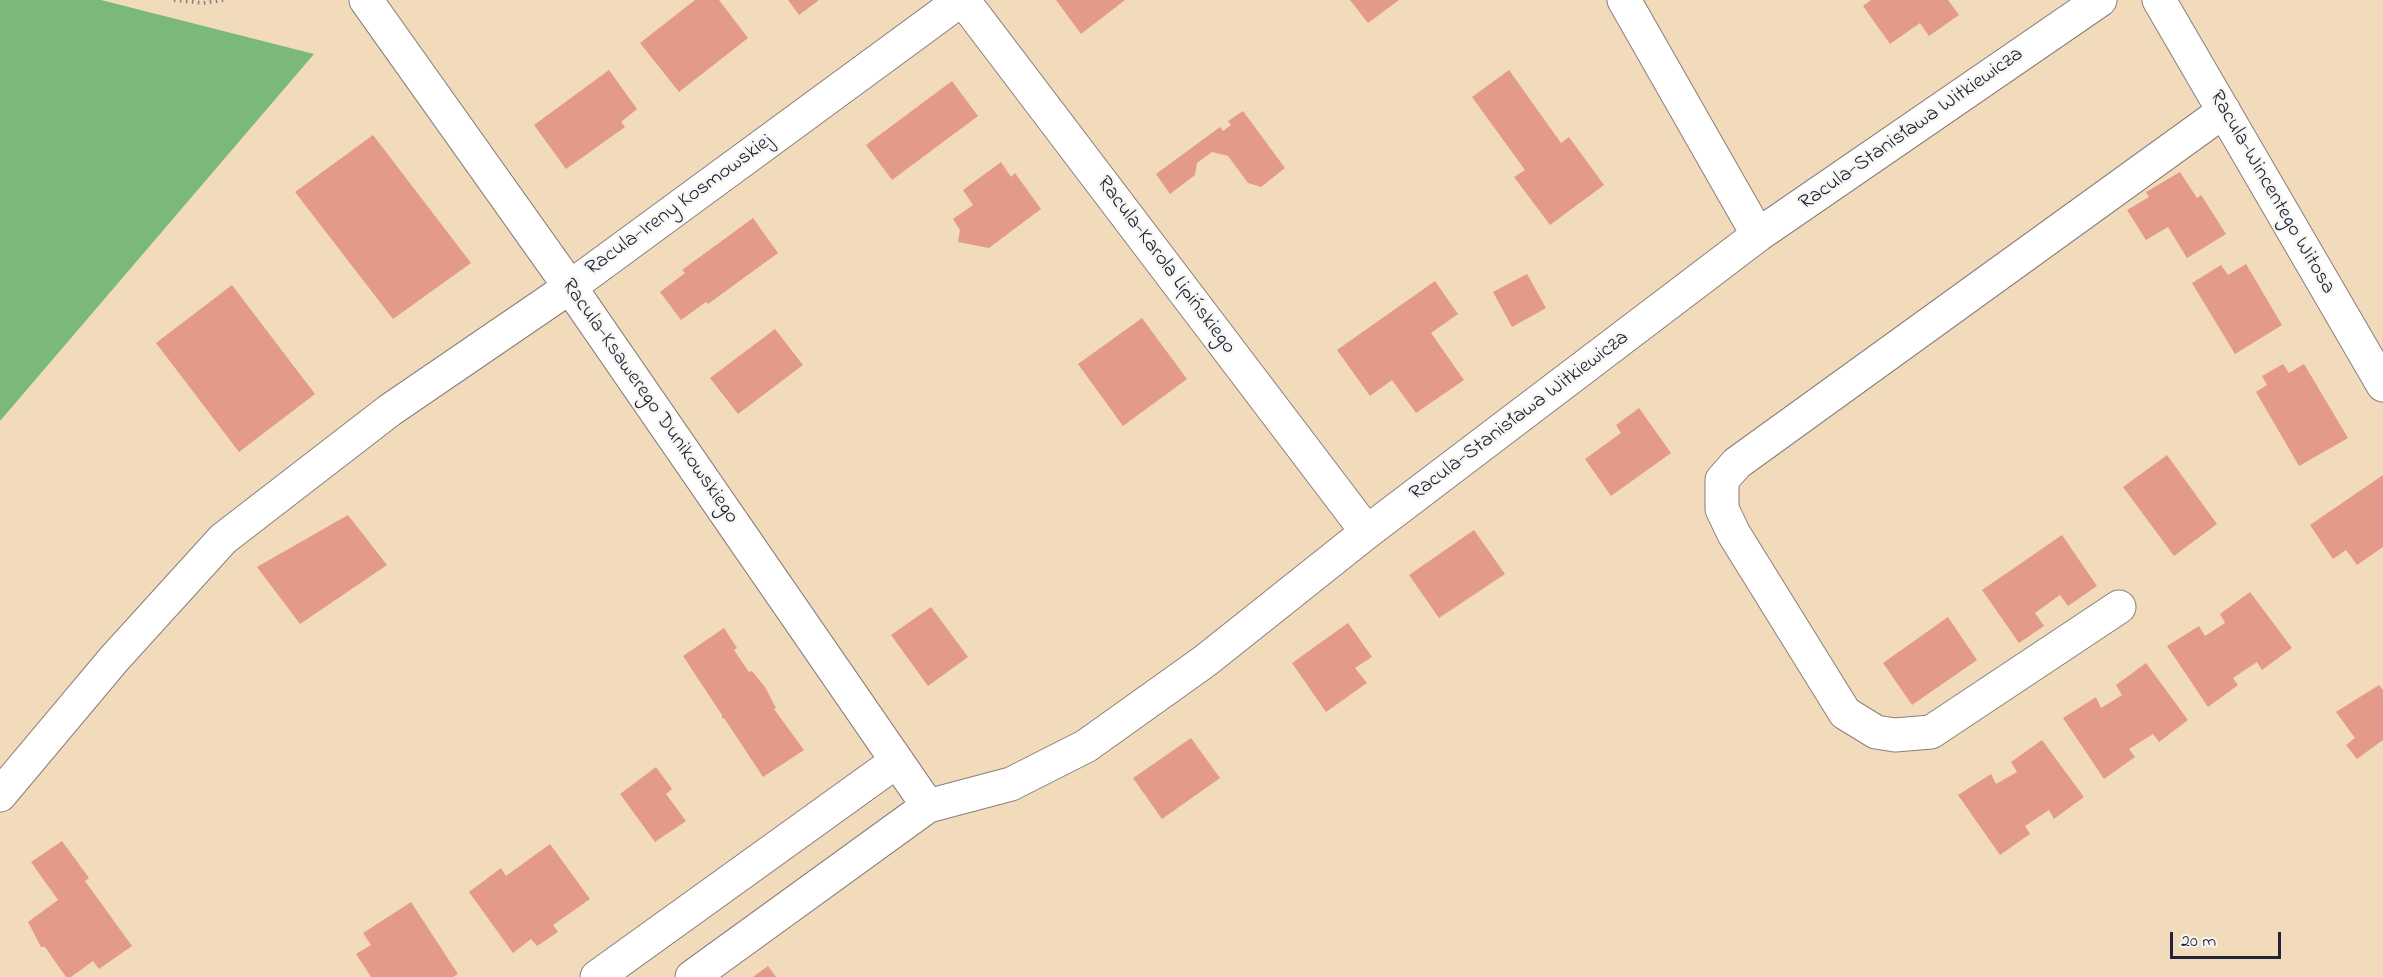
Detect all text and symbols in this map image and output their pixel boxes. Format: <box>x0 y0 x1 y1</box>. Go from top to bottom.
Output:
street label: Racula-Stanisława Witkiewicza <box>1795 43 2029 217</box>
street label: Racula-Wincentego Witosa <box>2202 87 2340 299</box>
street label: Racula-Ireny Kosmowskiej <box>582 130 778 282</box>
street label: Racula-Karola Lipińskiego <box>1090 172 1240 360</box>
street label: Racula-Ksawerego Dunikowskiego <box>555 275 743 529</box>
street label: Racula-Stanisława Witkiewicza <box>1406 326 1634 508</box>
scale bar <box>2173 920 2284 958</box>
text: 20 m <box>2181 929 2216 955</box>

